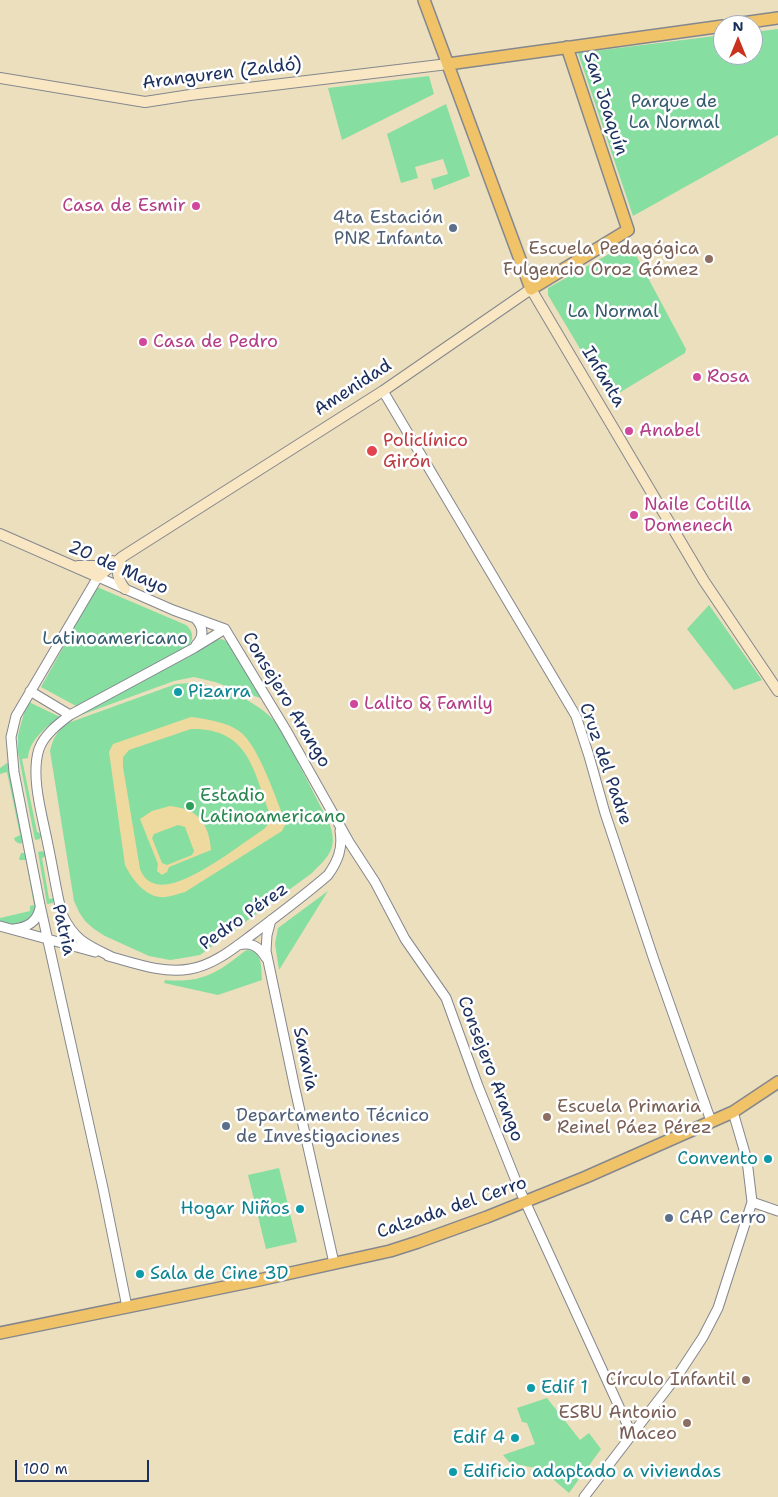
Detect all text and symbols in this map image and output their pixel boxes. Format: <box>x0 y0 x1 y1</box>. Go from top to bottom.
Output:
north arrow <box>713 15 763 65</box>
text: N <box>732 17 744 35</box>
street label: San Joaquín <box>578 50 632 158</box>
street label: Aranguren (Zaldó) <box>141 54 303 94</box>
park label: Parque de La Normal <box>628 91 720 134</box>
place label: Casa de Esmir <box>62 195 186 217</box>
marker: Casa de Esmir <box>190 200 202 212</box>
place label: 4ta Estación PNR Infanta <box>333 207 443 250</box>
marker: 4ta Estación PNR Infanta <box>447 222 459 234</box>
place label: Escuela Pedagógica Fulgencio Oroz Gómez <box>503 238 699 280</box>
marker: Escuela Pedagógica Fulgencio Oroz Gómez <box>703 253 715 265</box>
park label: La Normal <box>567 301 659 323</box>
place label: Casa de Pedro <box>153 331 278 353</box>
marker: Casa de Pedro <box>137 336 149 348</box>
street label: Infanta <box>577 343 629 411</box>
street label: Amenidad <box>310 355 396 421</box>
place label: Rosa <box>707 366 749 388</box>
marker: Rosa <box>691 371 703 383</box>
place label: Anabel <box>639 420 700 442</box>
marker: Anabel <box>623 425 635 437</box>
place label: Policlínico Girón <box>383 430 468 472</box>
marker: Policlínico Girón <box>365 444 379 458</box>
place label: Naile Cotilla Domenech <box>644 494 751 536</box>
marker: Naile Cotilla Domenech <box>628 509 640 521</box>
street label: 20 de Mayo <box>64 536 172 600</box>
park label: Latinoamericano <box>42 628 188 650</box>
street label: Consejero Arango <box>237 628 335 772</box>
place label: Pizarra <box>188 681 251 703</box>
marker: Pizarra <box>172 686 184 698</box>
place label: Lalito & Family <box>364 693 493 715</box>
marker: Lalito & Family <box>348 698 360 710</box>
street label: Cruz del Padre <box>574 700 636 828</box>
place label: Estadio Latinoamericano <box>200 785 346 828</box>
marker: Estadio Latinoamericano <box>184 800 196 812</box>
street label: Pedro Pérez <box>196 879 292 955</box>
street label: Patria <box>47 902 79 958</box>
street label: Consejero Arango <box>452 993 528 1145</box>
street label: Saravia <box>288 1025 322 1093</box>
place label: Escuela Primaria Reinel Páez Pérez <box>557 1096 712 1138</box>
place label: Departamento Técnico de Investigaciones <box>236 1105 429 1148</box>
marker: Escuela Primaria Reinel Páez Pérez <box>541 1111 553 1123</box>
marker: Departamento Técnico de Investigaciones <box>220 1120 232 1132</box>
place label: Convento <box>677 1148 758 1170</box>
marker: Convento <box>762 1153 774 1165</box>
street label: Calzada del Cerro <box>374 1172 530 1244</box>
place label: Hogar Niños <box>180 1198 290 1220</box>
marker: Hogar Niños <box>294 1203 306 1215</box>
place label: CAP Cerro <box>679 1207 766 1229</box>
marker: CAP Cerro <box>663 1212 675 1224</box>
place label: Sala de Cine 3D <box>150 1263 288 1285</box>
marker: Sala de Cine 3D <box>134 1268 146 1280</box>
place label: Círculo Infantil <box>606 1369 736 1391</box>
marker: Círculo Infantil <box>740 1374 752 1386</box>
place label: Edif 1 <box>541 1377 588 1399</box>
marker: Edif 1 <box>525 1382 537 1394</box>
place label: ESBU Antonio Maceo <box>558 1402 677 1445</box>
marker: ESBU Antonio Maceo <box>681 1417 693 1429</box>
place label: Edif 4 <box>453 1427 505 1449</box>
marker: Edif 4 <box>509 1432 521 1444</box>
scale bar <box>18 1450 151 1482</box>
text: 100 m <box>23 1459 68 1479</box>
place label: Edificio adaptado a viviendas <box>463 1461 721 1483</box>
marker: Edificio adaptado a viviendas <box>447 1466 459 1478</box>

